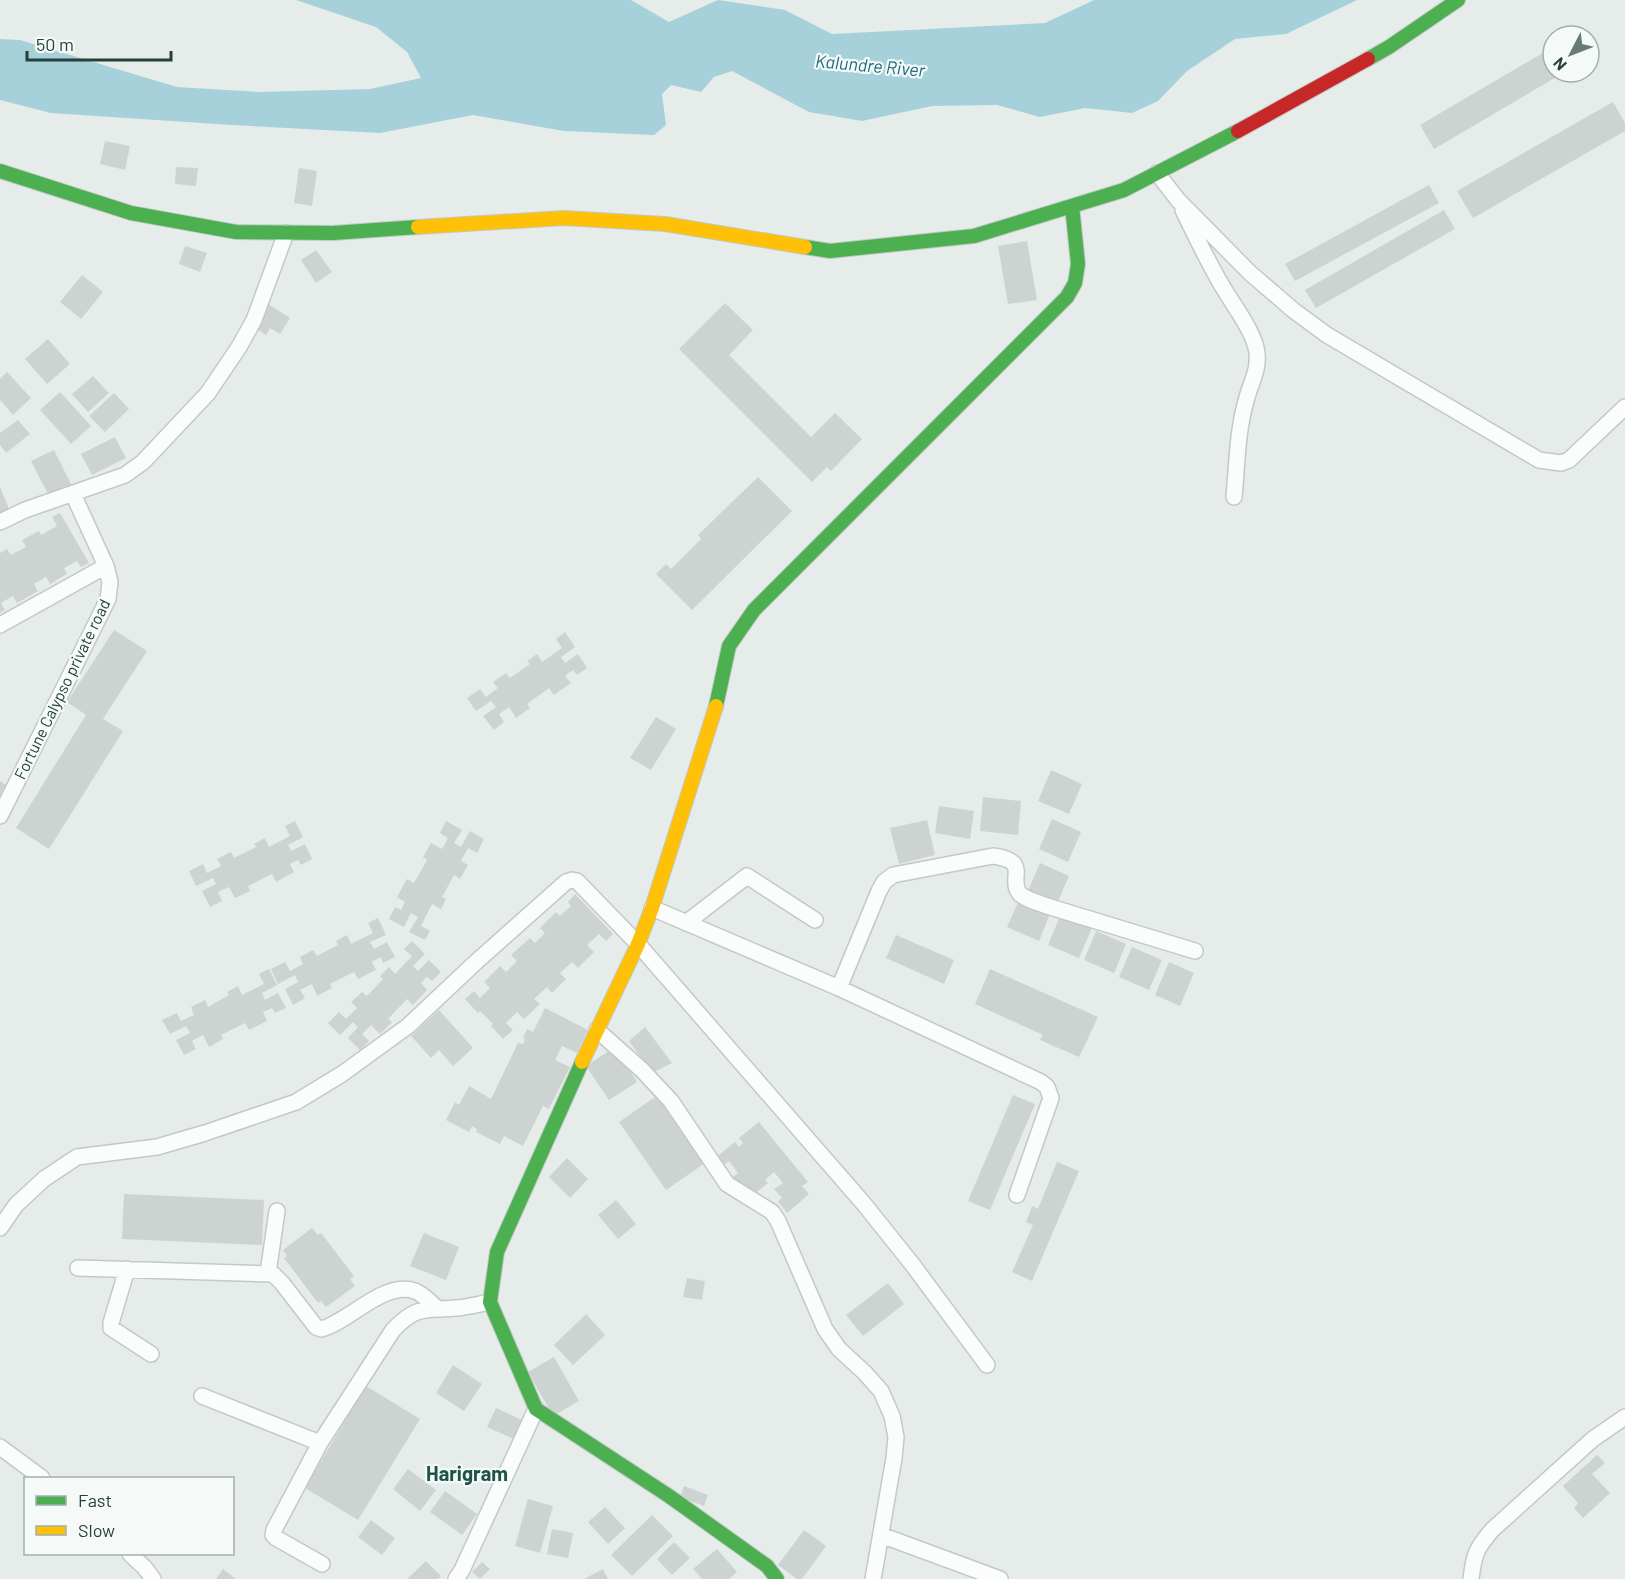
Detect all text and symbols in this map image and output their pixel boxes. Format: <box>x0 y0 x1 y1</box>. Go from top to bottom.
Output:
scale bar <box>27 24 171 62</box>
north arrow <box>1541 24 1601 84</box>
text: 50 m <box>36 33 74 55</box>
water label: Kalundre River <box>814 49 926 81</box>
text: N <box>1549 54 1570 75</box>
street label: Fortune Calypso private road <box>10 596 114 782</box>
district label: Harigram <box>426 1461 508 1485</box>
legend <box>24 1477 234 1555</box>
text: Fast <box>78 1489 112 1511</box>
text: Slow <box>78 1519 115 1541</box>

